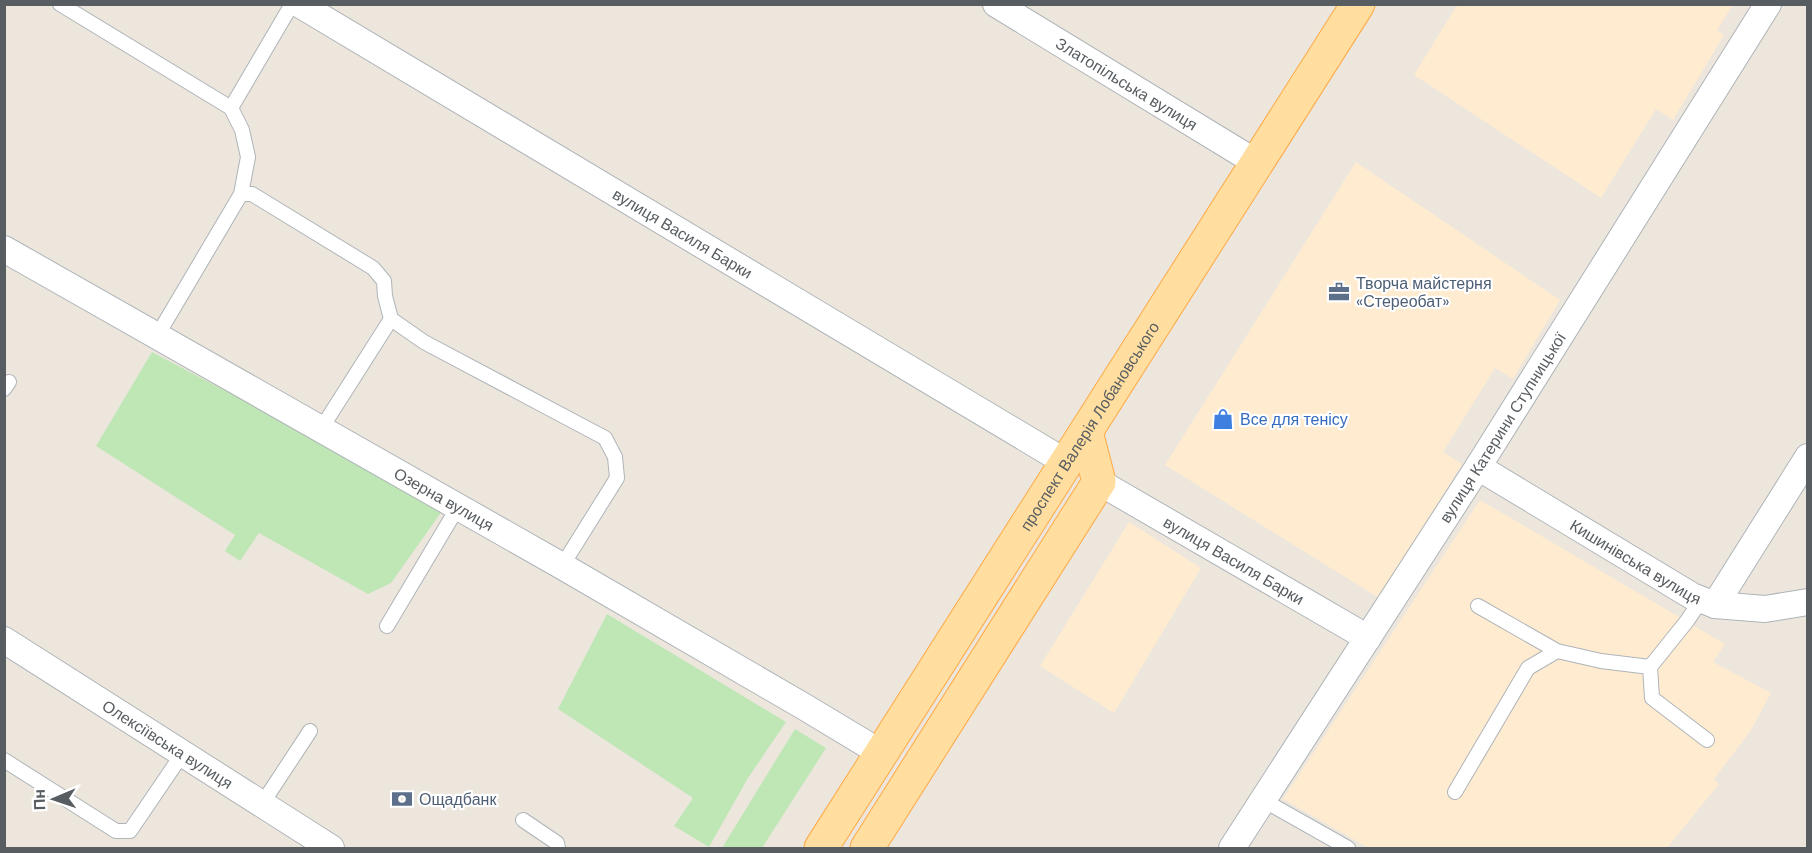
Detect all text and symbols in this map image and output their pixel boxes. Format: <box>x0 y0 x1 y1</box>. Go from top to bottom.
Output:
street label: Златопільська вулиця <box>1052 33 1201 135</box>
street label: вулиця Василя Барки <box>609 184 756 284</box>
place label: Творча майстерня «Стереобат» <box>1356 273 1492 312</box>
office icon: Творча майстерня «Стереобат» <box>1327 280 1351 304</box>
street label: проспект Валерія Лобановського <box>1015 318 1164 535</box>
street label: вулиця Катерини Ступницької <box>1435 328 1571 527</box>
shop icon: Все для тенісу <box>1211 407 1235 431</box>
place label: Все для тенісу <box>1240 409 1348 430</box>
street label: Озерна вулиця <box>390 463 497 536</box>
street label: вулиця Василя Барки <box>1160 512 1308 610</box>
street label: Кишинівська вулиця <box>1566 515 1704 609</box>
street label: Олексіївська вулиця <box>98 695 237 794</box>
north arrow <box>24 769 84 829</box>
bank icon: Ощадбанк <box>390 787 414 811</box>
text: Пн <box>29 789 50 810</box>
place label: Ощадбанк <box>419 789 497 810</box>

